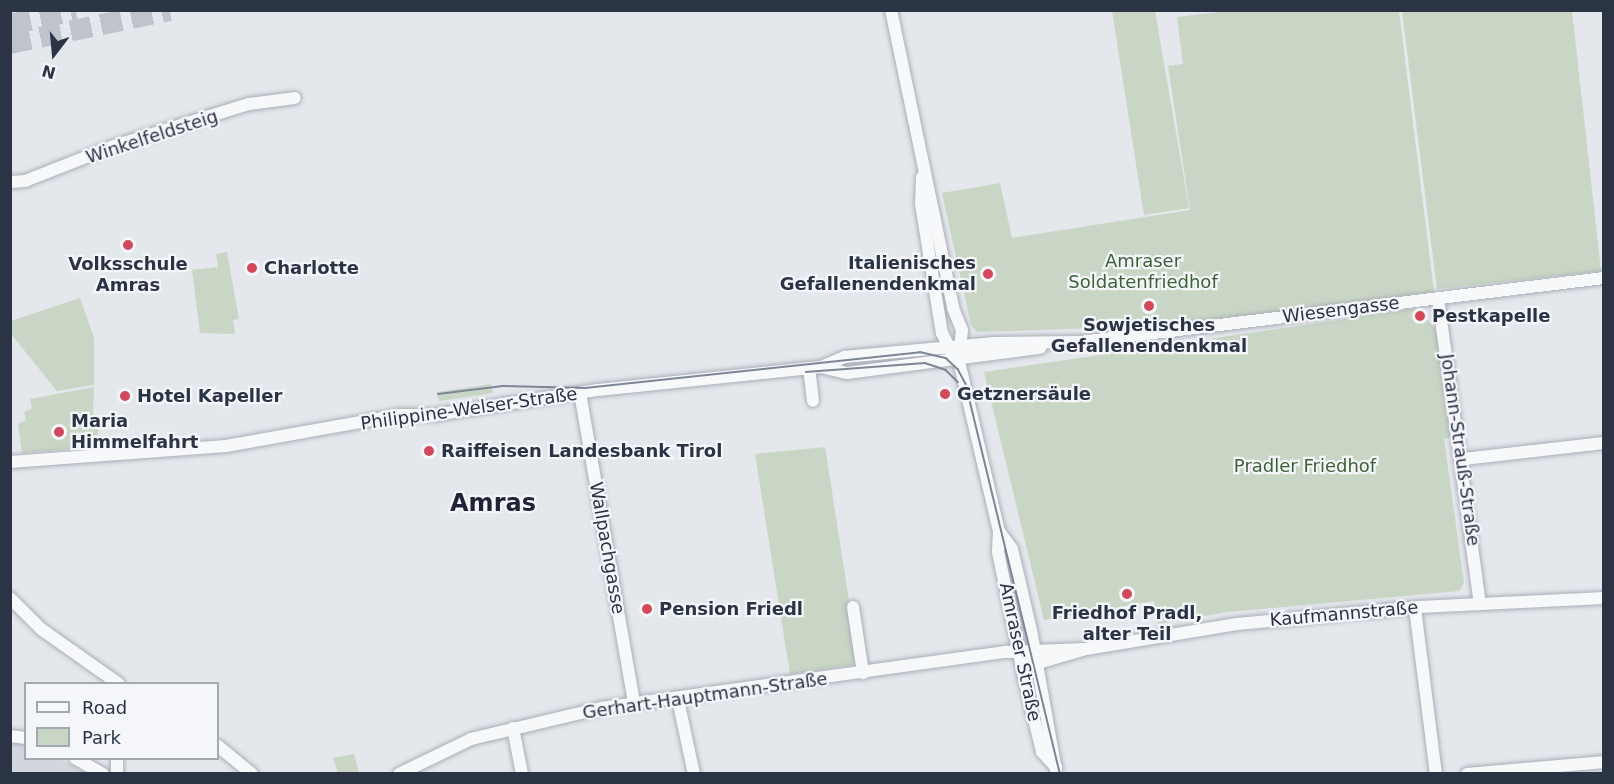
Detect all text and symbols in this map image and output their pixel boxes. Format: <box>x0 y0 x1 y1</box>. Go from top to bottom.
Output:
north arrow <box>24 24 84 84</box>
text: N <box>40 61 58 83</box>
street label: Winkelfeldsteig <box>83 105 221 169</box>
marker: Volksschule Amras <box>121 238 135 252</box>
park label: Amraser Soldatenfriedhof <box>1068 251 1218 294</box>
place label: Italienisches Gefallenendenkmal <box>780 253 976 296</box>
place label: Volksschule Amras <box>68 254 188 296</box>
place label: Charlotte <box>264 257 359 279</box>
marker: Charlotte <box>245 261 259 275</box>
marker: Italienisches Gefallenendenkmal <box>981 267 995 281</box>
street label: Wiesengasse <box>1281 292 1401 328</box>
marker: Sowjetisches Gefallenendenkmal <box>1142 299 1156 313</box>
place label: Pestkapelle <box>1432 305 1550 327</box>
marker: Pestkapelle <box>1413 309 1427 323</box>
place label: Sowjetisches Gefallenendenkmal <box>1051 315 1247 358</box>
street label: Johann-Strauß-Straße <box>1436 352 1484 548</box>
street label: Philippine-Welser-Straße <box>359 383 579 435</box>
place label: Getznersäule <box>957 383 1091 405</box>
place label: Hotel Kapeller <box>137 385 282 407</box>
marker: Getznersäule <box>938 387 952 401</box>
marker: Hotel Kapeller <box>118 389 132 403</box>
place label: Maria Himmelfahrt <box>71 411 198 454</box>
marker: Maria Himmelfahrt <box>52 425 66 439</box>
place label: Raiffeisen Landesbank Tirol <box>441 440 722 462</box>
marker: Raiffeisen Landesbank Tirol <box>422 444 436 458</box>
park label: Pradler Friedhof <box>1234 455 1376 477</box>
street label: Wallpachgasse <box>585 480 629 616</box>
district label: Amras <box>450 490 536 518</box>
street label: Amraser Straße <box>995 581 1045 723</box>
marker: Friedhof Pradl, alter Teil <box>1120 587 1134 601</box>
street label: Kaufmannstraße <box>1269 597 1419 631</box>
place label: Pension Friedl <box>659 598 803 620</box>
marker: Pension Friedl <box>640 602 654 616</box>
place label: Friedhof Pradl, alter Teil <box>1052 603 1202 646</box>
street label: Gerhart-Hauptmann-Straße <box>581 668 829 724</box>
legend <box>24 682 219 760</box>
text: Road <box>82 697 127 718</box>
text: Park <box>82 727 121 748</box>

